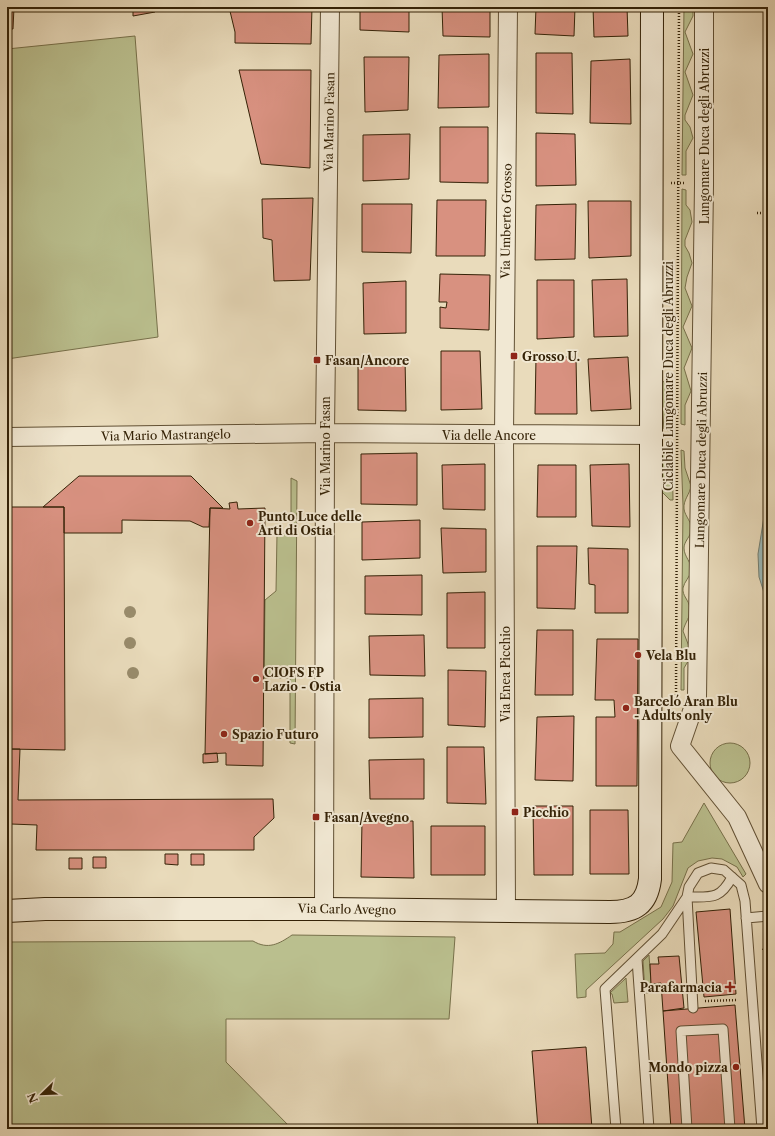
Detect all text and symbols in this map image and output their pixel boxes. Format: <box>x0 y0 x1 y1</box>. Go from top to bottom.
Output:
street label: Lungomare Duca degli Abruzzi <box>697 47 712 224</box>
street label: Via Marino Fasan <box>321 72 337 173</box>
street label: Via Umberto Grosso <box>497 163 515 280</box>
street label: Ciclabile Lungomare Duca degli Abruzzi <box>661 261 676 491</box>
place label: Grosso U. <box>522 349 580 364</box>
marker: Grosso U. <box>509 351 519 361</box>
place label: Fasan/Ancore <box>325 353 409 368</box>
marker: Fasan/Ancore <box>312 355 322 365</box>
street label: Lungomare Duca degli Abruzzi <box>692 371 710 548</box>
street label: Via Marino Fasan <box>318 396 333 497</box>
street label: Via Mario Mastrangelo <box>100 426 231 444</box>
street label: Via delle Ancore <box>441 428 536 443</box>
place label: Punto Luce delle Arti di Ostia <box>257 509 362 538</box>
marker: Punto Luce delle Arti di Ostia <box>245 518 255 528</box>
street label: Via Enea Picchio <box>498 626 513 723</box>
place label: Vela Blu <box>645 648 696 663</box>
marker: Vela Blu <box>633 650 643 660</box>
place label: CIOFS FP Lazio - Ostia <box>264 665 342 694</box>
marker: CIOFS FP Lazio - Ostia <box>251 674 261 684</box>
place label: Barceló Aran Blu - Adults only <box>634 694 738 723</box>
marker: Barceló Aran Blu - Adults only <box>621 703 631 713</box>
place label: Spazio Futuro <box>232 727 319 742</box>
marker: Spazio Futuro <box>219 729 229 739</box>
place label: Picchio <box>523 805 569 820</box>
marker: Picchio <box>510 807 520 817</box>
place label: Fasan/Avegno <box>324 810 409 825</box>
marker: Fasan/Avegno <box>311 812 321 822</box>
street label: Via Carlo Avegno <box>297 901 396 917</box>
place label: Parafarmacia <box>640 980 723 995</box>
marker: Parafarmacia <box>725 982 735 992</box>
place label: Mondo pizza <box>648 1060 729 1075</box>
marker: Mondo pizza <box>731 1062 741 1072</box>
north arrow <box>22 1074 62 1114</box>
text: N <box>24 1090 41 1105</box>

